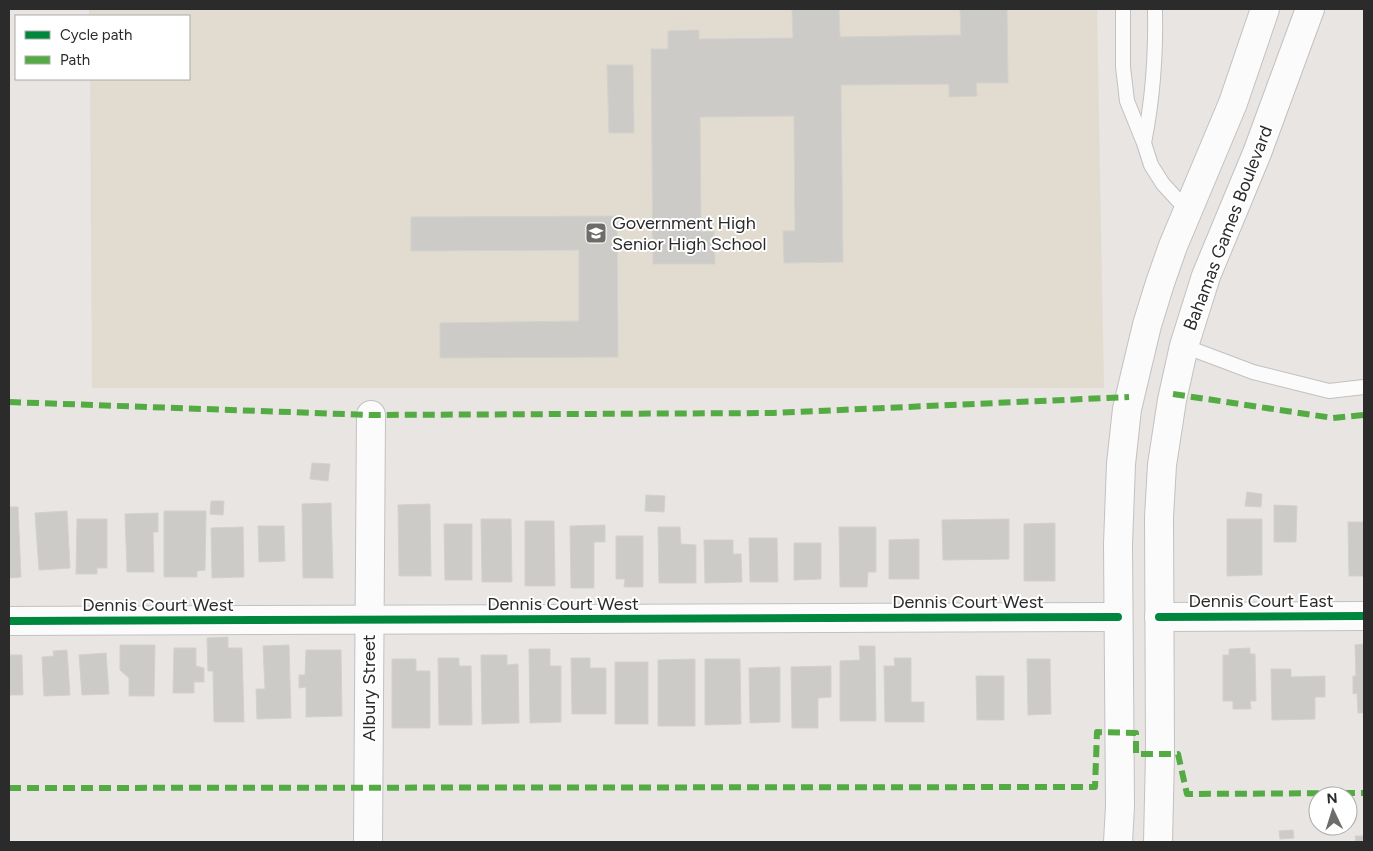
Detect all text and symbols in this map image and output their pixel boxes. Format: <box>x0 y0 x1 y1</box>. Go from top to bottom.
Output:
legend <box>15 15 190 80</box>
text: Cycle path <box>60 26 132 44</box>
text: Path <box>60 51 90 69</box>
street label: Bahamas Games Boulevard <box>1179 122 1277 334</box>
place label: Government High Senior High School <box>612 212 767 255</box>
school or university icon: Government High Senior High School <box>584 221 608 245</box>
street label: Dennis Court East <box>1188 590 1334 612</box>
street label: Dennis Court West <box>892 591 1044 613</box>
street label: Dennis Court West <box>487 593 639 615</box>
street label: Dennis Court West <box>82 594 234 616</box>
street label: Albury Street <box>358 634 380 742</box>
north arrow <box>1308 786 1358 836</box>
text: N <box>1326 790 1338 807</box>

